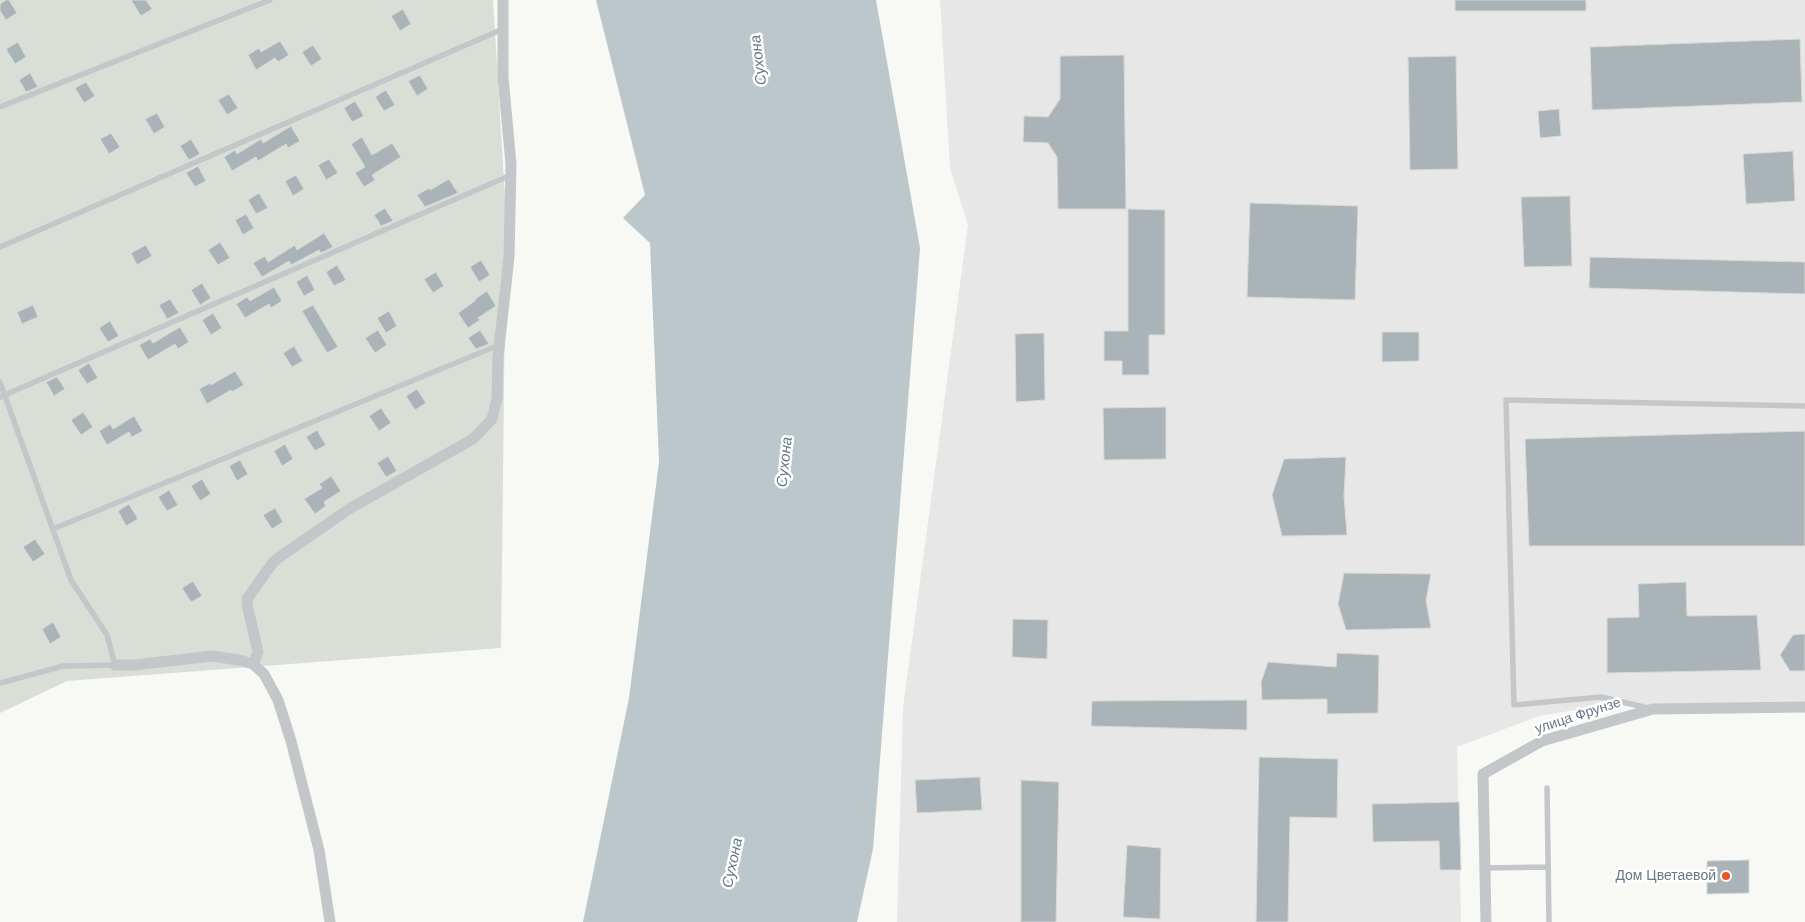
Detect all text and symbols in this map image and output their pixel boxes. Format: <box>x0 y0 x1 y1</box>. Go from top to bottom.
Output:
water label: Сухона <box>747 34 771 86</box>
water label: Сухона <box>773 436 797 488</box>
street label: улица Фрунзе <box>1533 694 1623 738</box>
water label: Сухона <box>719 836 747 890</box>
place label: Дом Цветаевой <box>1615 868 1716 884</box>
marker: Дом Цветаевой <box>1720 870 1732 882</box>

